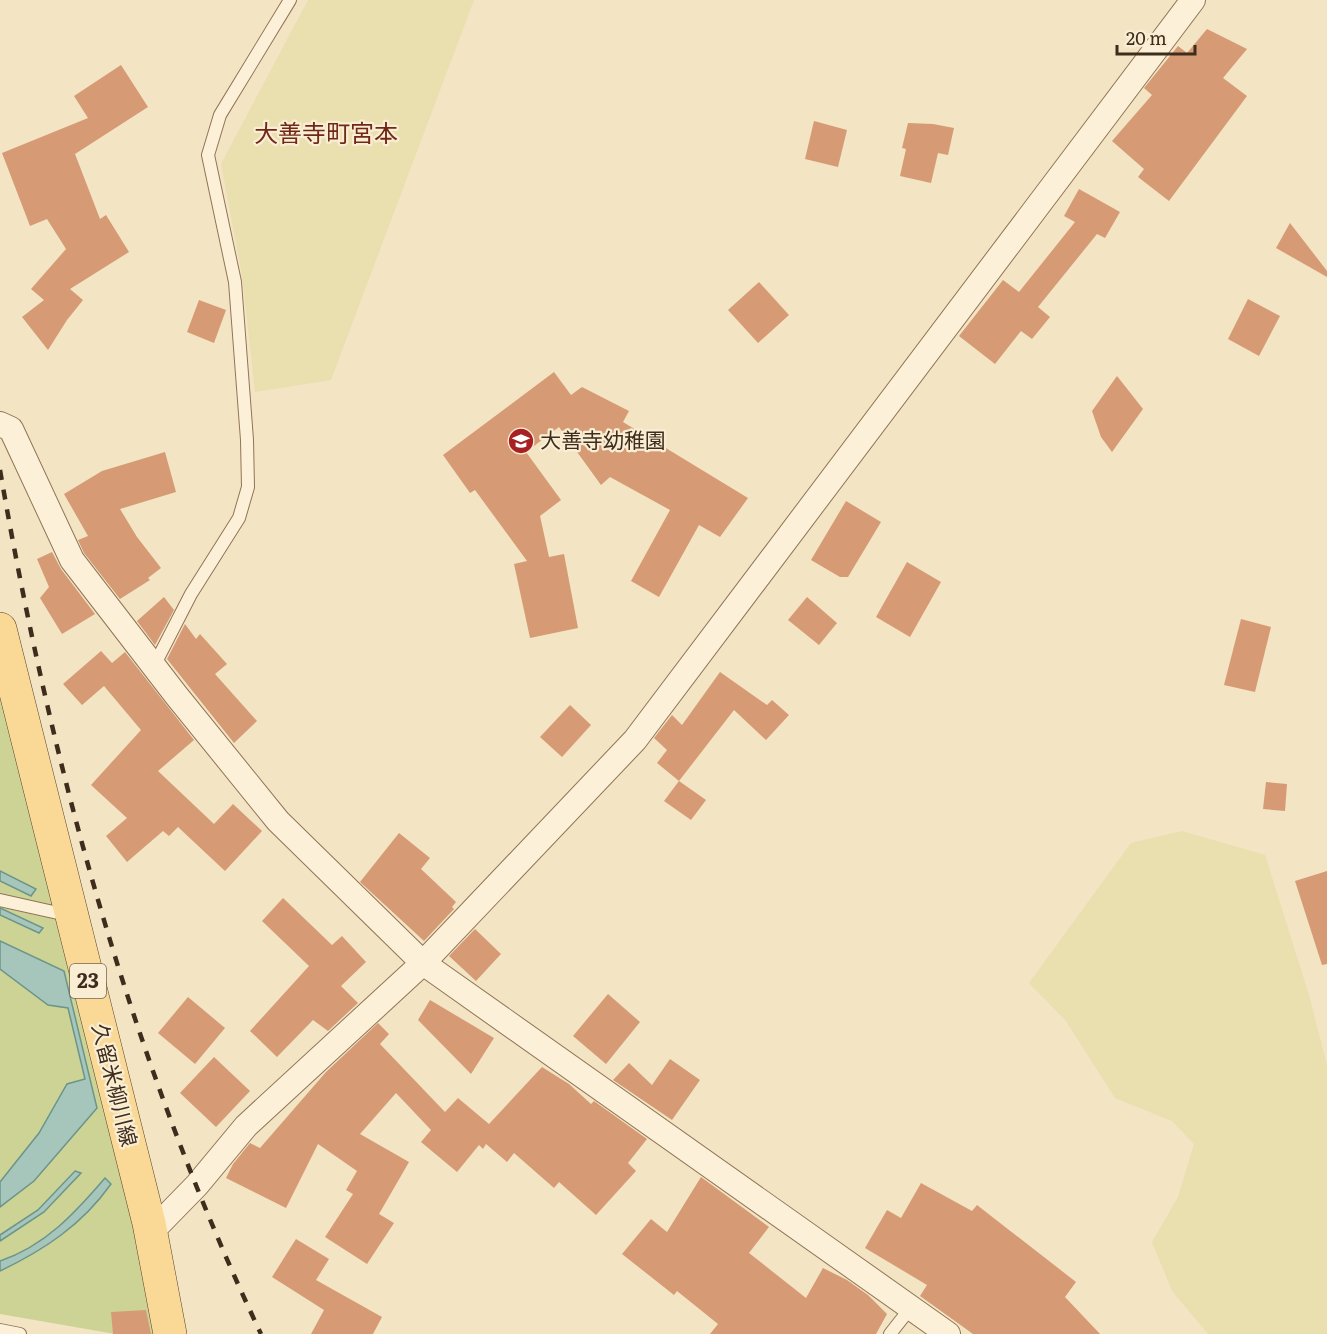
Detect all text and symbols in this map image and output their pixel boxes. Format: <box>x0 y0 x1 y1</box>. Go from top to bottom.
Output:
scale bar <box>1117 18 1195 56</box>
text: 20 m <box>1126 24 1167 51</box>
district label: 大善寺町宮本 <box>254 114 398 149</box>
place label: 大善寺幼稚園 <box>540 423 666 454</box>
school or university icon: 大善寺幼稚園 <box>506 426 536 456</box>
road number: 23 <box>70 964 106 998</box>
street label: 久留米柳川線 <box>86 1020 147 1149</box>

